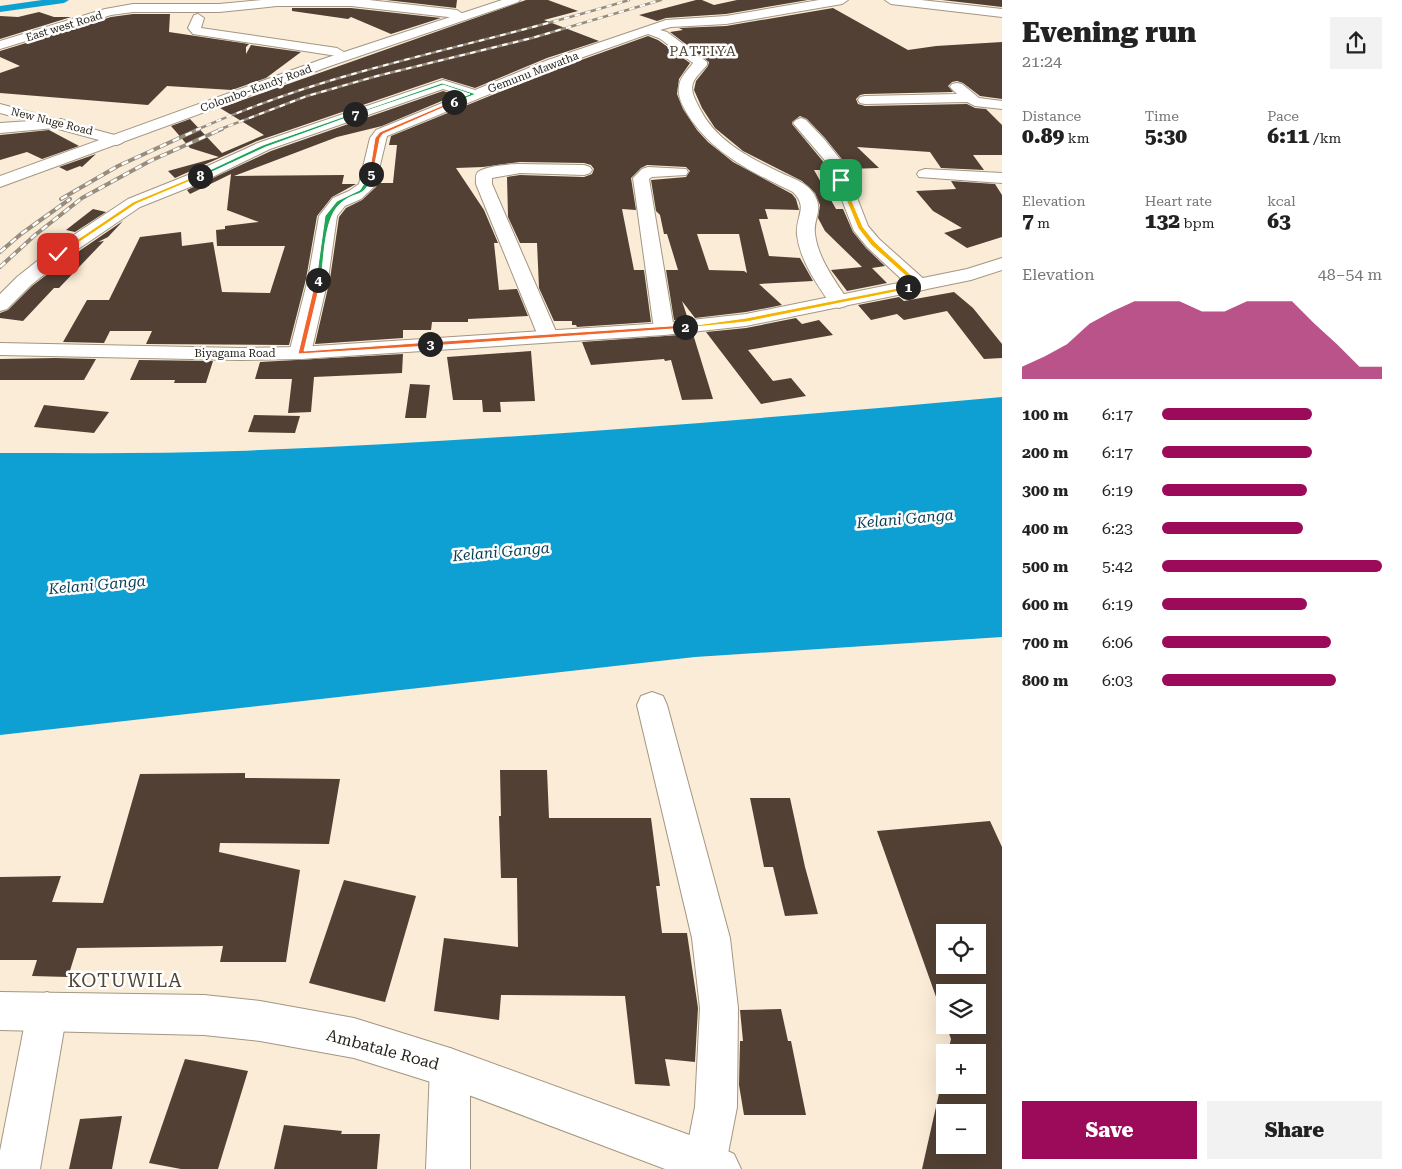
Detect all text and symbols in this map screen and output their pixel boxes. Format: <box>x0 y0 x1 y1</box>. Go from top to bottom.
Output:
street label: East west Road <box>24 9 104 44</box>
text: Evening run <box>1022 16 1196 49</box>
button: share <box>1330 17 1382 69</box>
district label: PATTIYA <box>669 43 737 59</box>
street label: Gemunu Mawatha <box>486 49 580 96</box>
text: 21:24 <box>1022 52 1062 71</box>
street label: Colombo-Kandy Road <box>199 62 314 115</box>
pin: 6 <box>442 90 466 114</box>
text: 6 <box>451 94 458 110</box>
pin: 7 <box>342 102 368 126</box>
street label: New Nuge Road <box>10 105 94 138</box>
text: 7 <box>352 106 359 122</box>
text: Distance <box>1022 108 1081 124</box>
text: Time <box>1145 108 1179 124</box>
text: Pace <box>1267 108 1299 124</box>
text: 0.89 <box>1022 124 1064 148</box>
text: 5:30 <box>1145 124 1187 148</box>
text: 6:11 <box>1267 124 1310 148</box>
text: km <box>1064 130 1089 146</box>
text: /km <box>1310 130 1341 146</box>
pin <box>820 159 862 201</box>
pin: 5 <box>358 162 384 186</box>
pin: 8 <box>188 164 212 188</box>
text: 5 <box>368 166 375 182</box>
icon: arrive <box>827 166 855 194</box>
text: 8 <box>197 168 204 184</box>
text: Elevation <box>1022 193 1085 209</box>
text: Heart rate <box>1145 193 1212 209</box>
text: kcal <box>1267 193 1296 209</box>
text: 7 <box>1022 209 1034 233</box>
text: 132 <box>1145 209 1180 233</box>
text: 63 <box>1267 209 1291 233</box>
text: m <box>1034 215 1050 231</box>
text: bpm <box>1180 215 1214 231</box>
pin <box>37 233 79 275</box>
icon: check <box>44 240 72 268</box>
text: Elevation <box>1022 265 1095 284</box>
text: 48–54 m <box>1318 265 1382 284</box>
pin: 4 <box>306 268 330 292</box>
text: 4 <box>315 272 322 288</box>
pin: 1 <box>896 274 920 300</box>
text: 1 <box>905 279 912 295</box>
pin: 2 <box>672 314 698 340</box>
text: 2 <box>682 319 689 335</box>
pin: 3 <box>418 332 442 356</box>
text: 3 <box>427 336 434 352</box>
street label: Biyagama Road <box>195 347 275 360</box>
text: 100 m <box>1022 405 1068 424</box>
text: 6:17 <box>1102 405 1133 424</box>
text: 200 m <box>1022 443 1068 462</box>
text: 6:17 <box>1102 443 1133 462</box>
text: 300 m <box>1022 481 1068 500</box>
text: 6:19 <box>1102 481 1133 500</box>
water label: Kelani Ganga <box>855 506 954 532</box>
text: 400 m <box>1022 519 1068 538</box>
text: 6:23 <box>1102 519 1133 538</box>
water label: Kelani Ganga <box>451 539 550 565</box>
text: 500 m <box>1022 557 1068 576</box>
text: 5:42 <box>1102 557 1133 576</box>
water label: Kelani Ganga <box>47 572 146 598</box>
text: 600 m <box>1022 595 1068 614</box>
text: 6:19 <box>1102 595 1133 614</box>
text: 700 m <box>1022 633 1068 652</box>
text: 6:06 <box>1102 633 1133 652</box>
text: 800 m <box>1022 671 1068 690</box>
text: 6:03 <box>1102 671 1133 690</box>
map controls <box>936 924 986 1154</box>
button: locate <box>936 924 986 974</box>
district label: KOTUWILA <box>67 969 183 992</box>
button: layers <box>936 984 986 1034</box>
street label: Ambatale Road <box>324 1025 441 1074</box>
button: + <box>936 1044 986 1094</box>
button: Save <box>1022 1101 1197 1159</box>
button: Share <box>1207 1101 1382 1159</box>
button: − <box>936 1104 986 1154</box>

